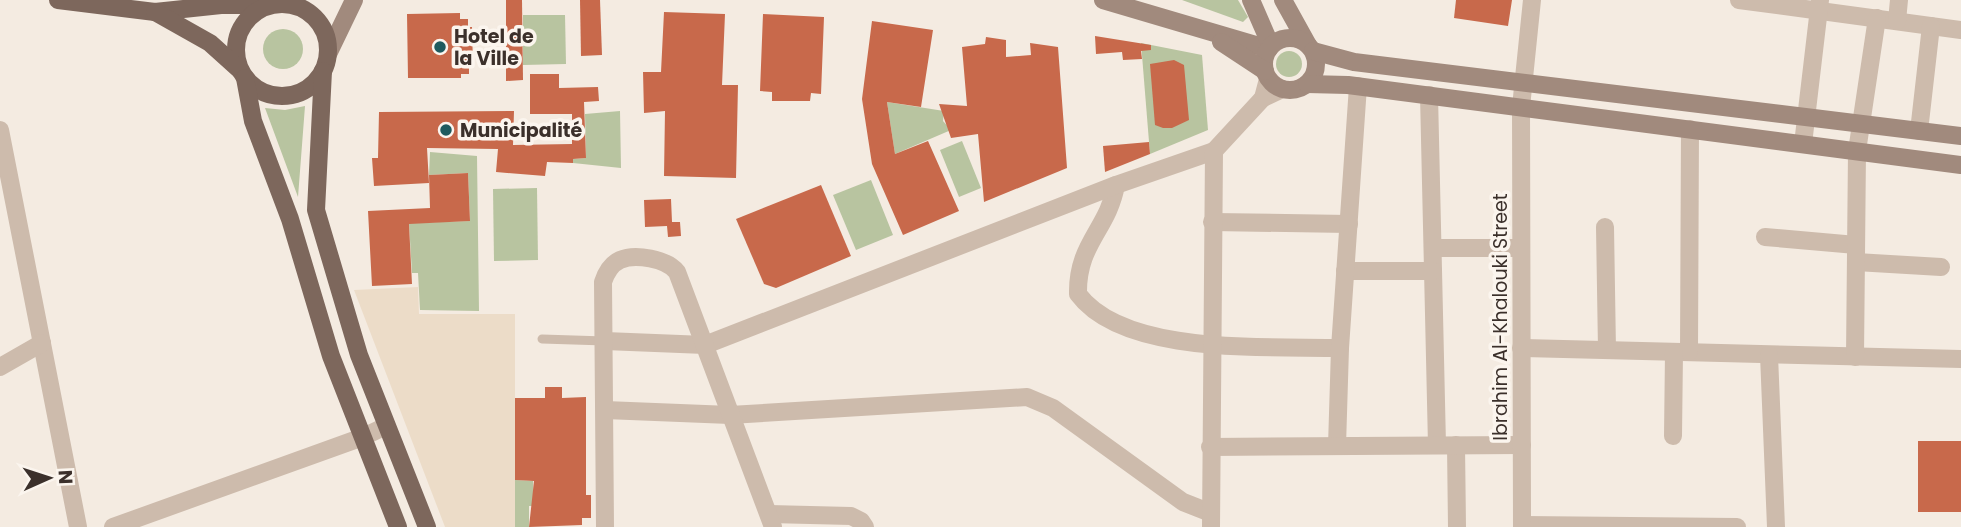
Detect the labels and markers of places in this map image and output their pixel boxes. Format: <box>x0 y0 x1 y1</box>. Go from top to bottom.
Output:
place label: Hotel de la Ville <box>454 23 534 72</box>
marker: Hotel de la Ville <box>432 39 448 55</box>
place label: Municipalité <box>460 117 582 144</box>
marker: Municipalité <box>438 122 454 138</box>

